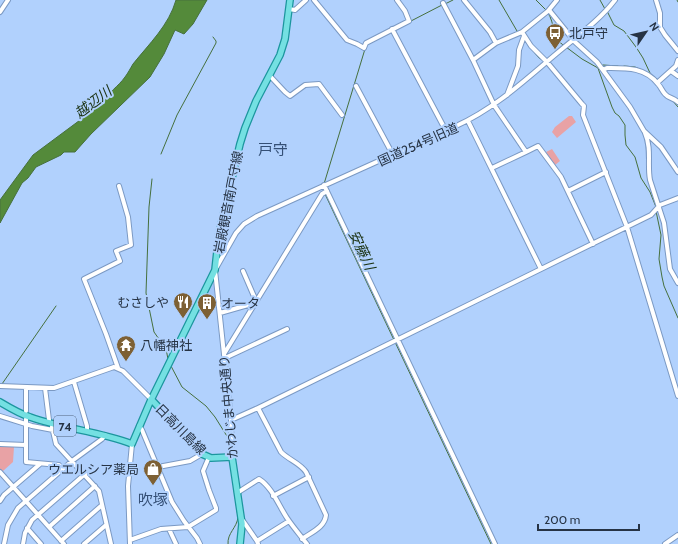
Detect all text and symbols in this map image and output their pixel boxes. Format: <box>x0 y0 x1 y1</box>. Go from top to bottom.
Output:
north arrow <box>626 12 666 52</box>
text: N <box>646 19 662 34</box>
bus stop icon: 北戸守 <box>544 22 566 50</box>
place label: 北戸守 <box>569 25 608 41</box>
water label: 越辺川 <box>71 81 117 122</box>
street label: 国道254号旧道 <box>375 119 461 169</box>
district label: 戸守 <box>258 141 288 159</box>
street label: 岩殿観音南戸守線 <box>210 149 246 255</box>
water label: 安藤川 <box>345 227 380 275</box>
restaurant icon: むさしや <box>172 291 194 319</box>
building icon: オータ <box>196 292 218 320</box>
place label: むさしや <box>117 294 169 310</box>
place label: オータ <box>221 295 260 311</box>
temple icon: 八幡神社 <box>115 334 137 362</box>
place label: 八幡神社 <box>140 337 192 353</box>
street label: かわじま中央通り <box>215 354 241 460</box>
street label: 日高川島線 <box>152 400 210 458</box>
road number: 74 <box>54 416 76 436</box>
shop icon: ウエルシア薬局 <box>142 458 164 486</box>
place label: ウエルシア薬局 <box>48 461 139 477</box>
district label: 吹塚 <box>138 491 168 509</box>
scale bar <box>538 506 639 532</box>
text: 200 m <box>544 512 580 527</box>

